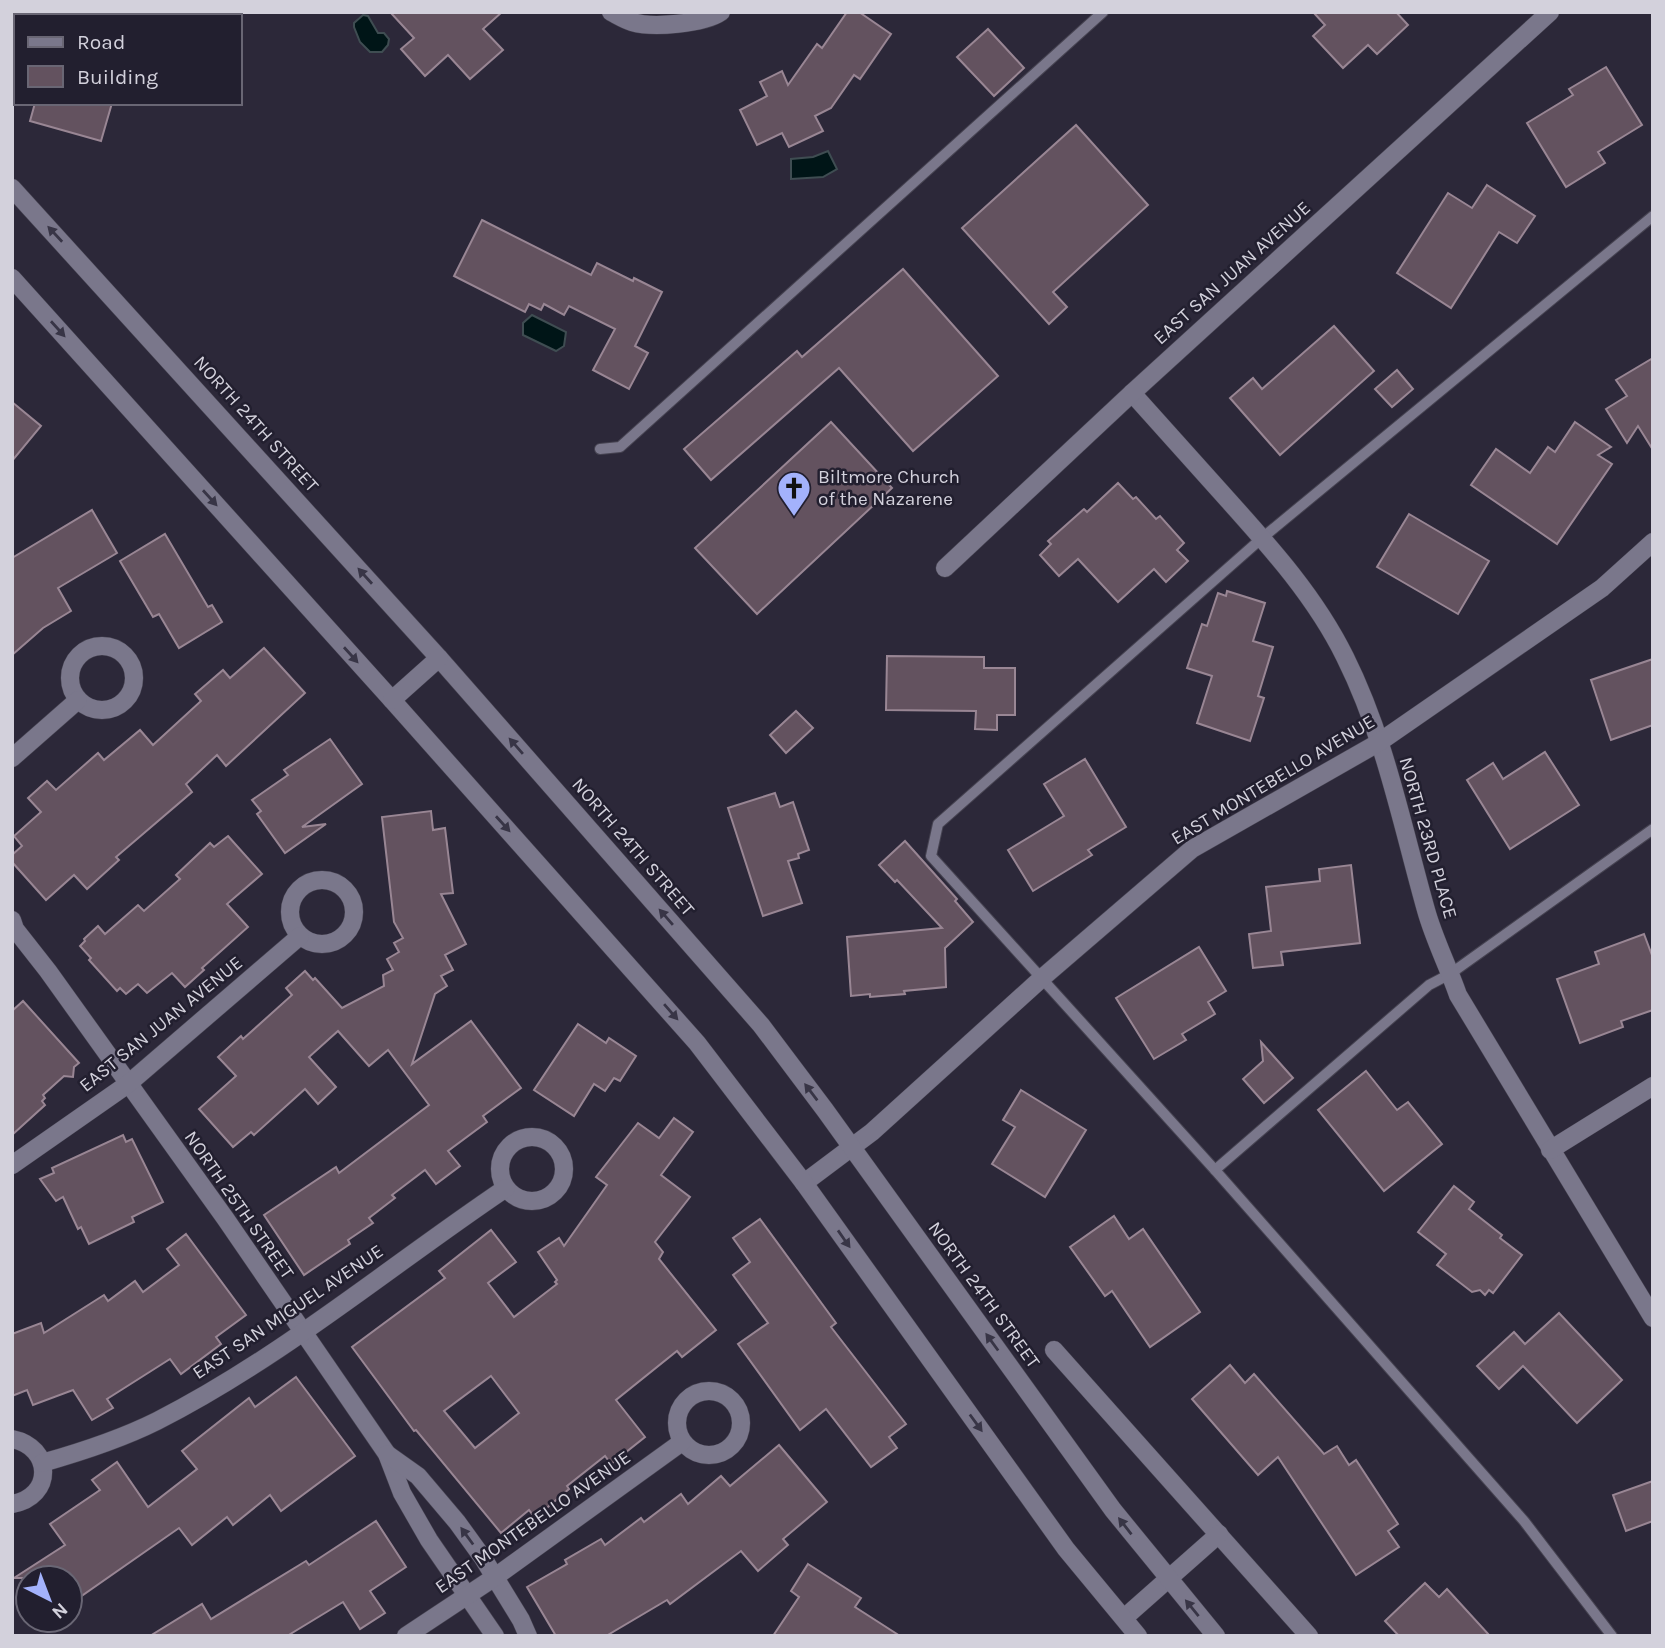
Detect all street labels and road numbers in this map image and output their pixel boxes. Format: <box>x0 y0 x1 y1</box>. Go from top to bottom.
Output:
street label: EAST SAN JUAN AVENUE <box>1149 197 1315 349</box>
street label: NORTH 24TH STREET <box>189 351 323 497</box>
street label: EAST MONTEBELLO AVENUE <box>1167 710 1379 850</box>
street label: NORTH 23RD PLACE <box>1394 755 1462 921</box>
street label: NORTH 24TH STREET <box>567 774 699 921</box>
street label: EAST SAN JUAN AVENUE <box>75 951 247 1097</box>
street label: NORTH 25TH STREET <box>180 1127 299 1284</box>
street label: NORTH 24TH STREET <box>924 1218 1045 1373</box>
street label: EAST SAN MIGUEL AVENUE <box>189 1240 387 1384</box>
street label: EAST MONTEBELLO AVENUE <box>431 1446 635 1598</box>

